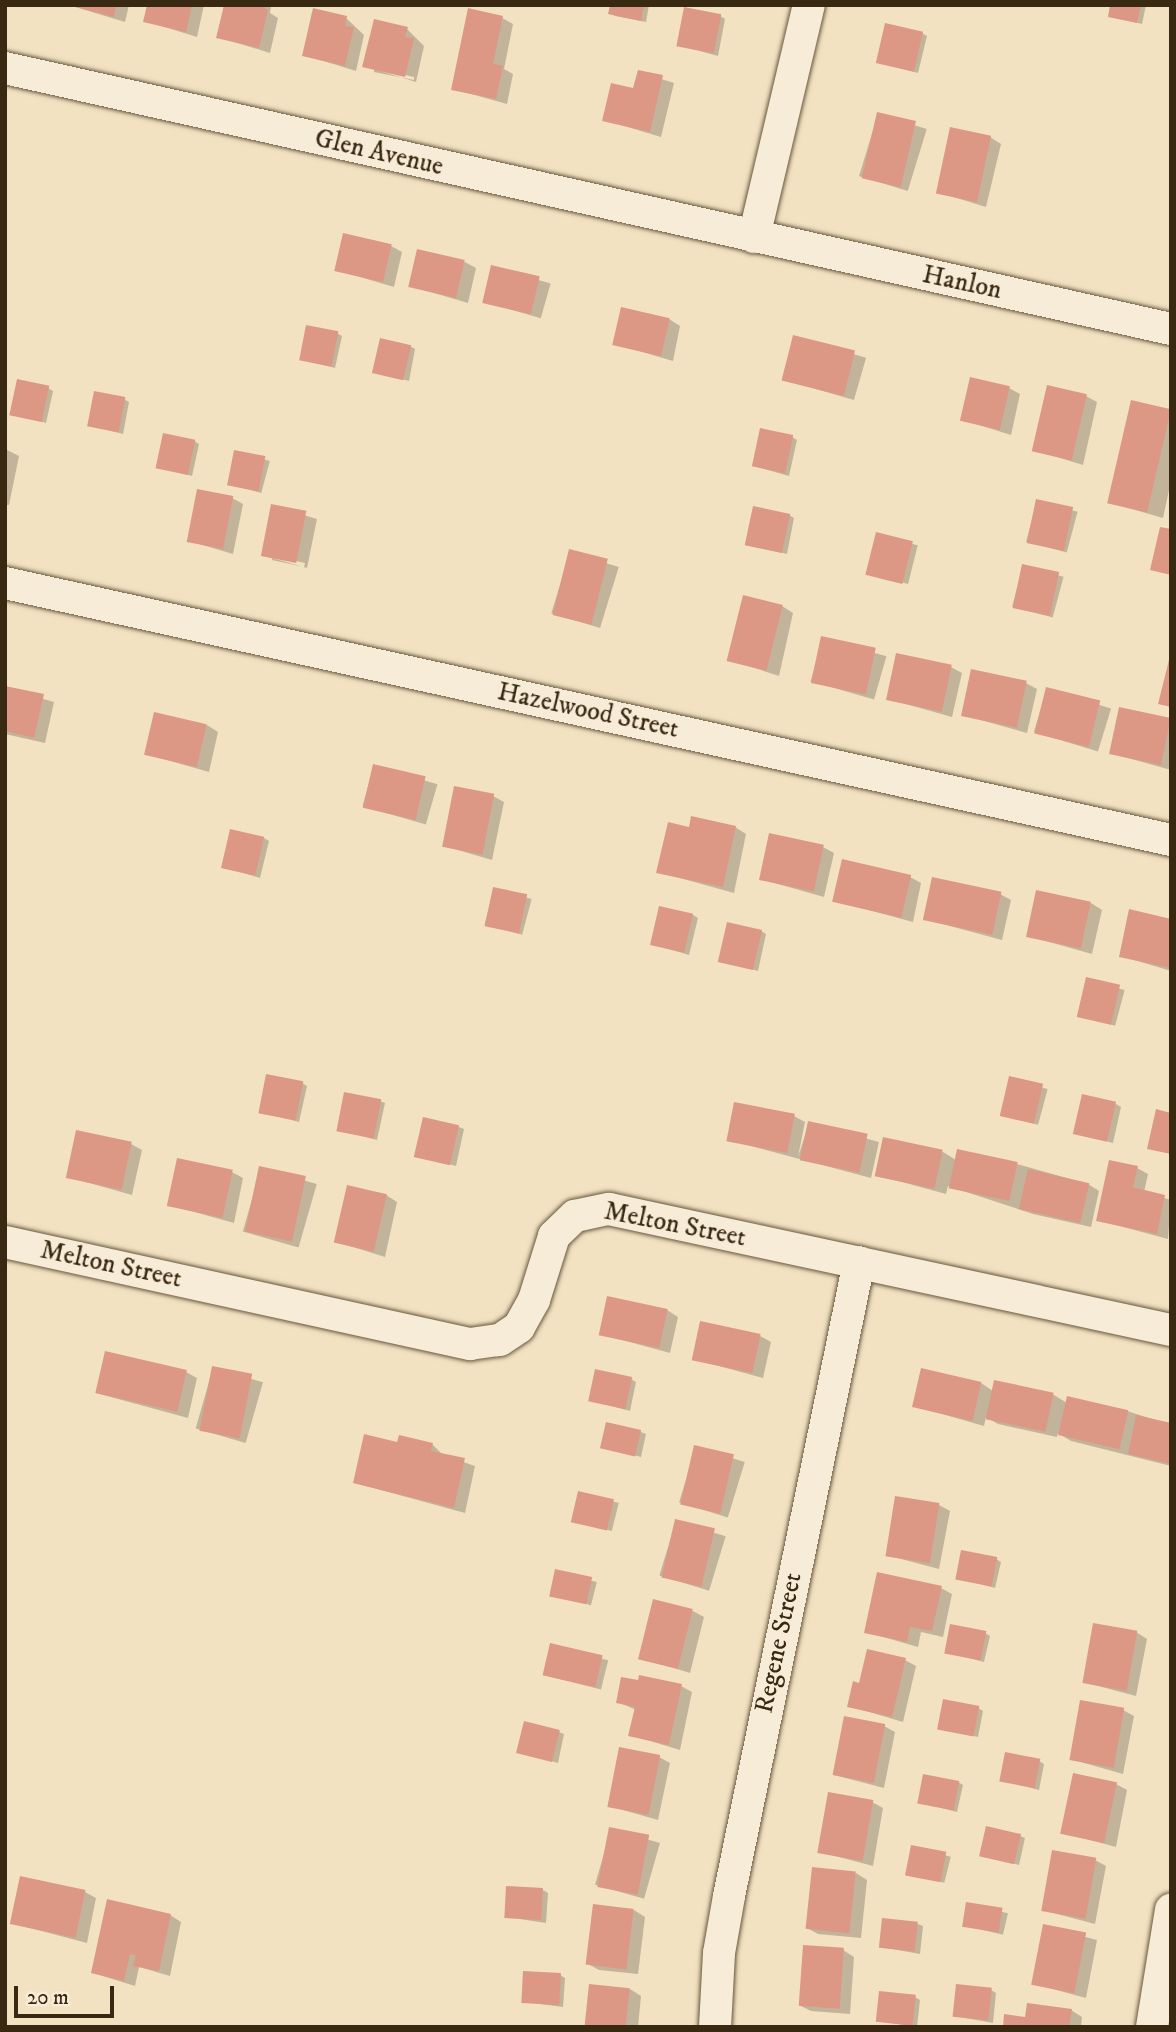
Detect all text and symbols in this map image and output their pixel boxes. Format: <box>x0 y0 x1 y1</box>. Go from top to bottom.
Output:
street label: Glen Avenue <box>312 123 446 183</box>
street label: Hanlon <box>919 259 1005 307</box>
street label: Hazelwood Street <box>495 677 681 745</box>
street label: Melton Street <box>602 1196 748 1254</box>
street label: Melton Street <box>38 1235 184 1295</box>
street label: Regene Street <box>749 1570 809 1716</box>
scale bar <box>18 1972 117 2016</box>
text: 20 m <box>27 1985 69 2011</box>

